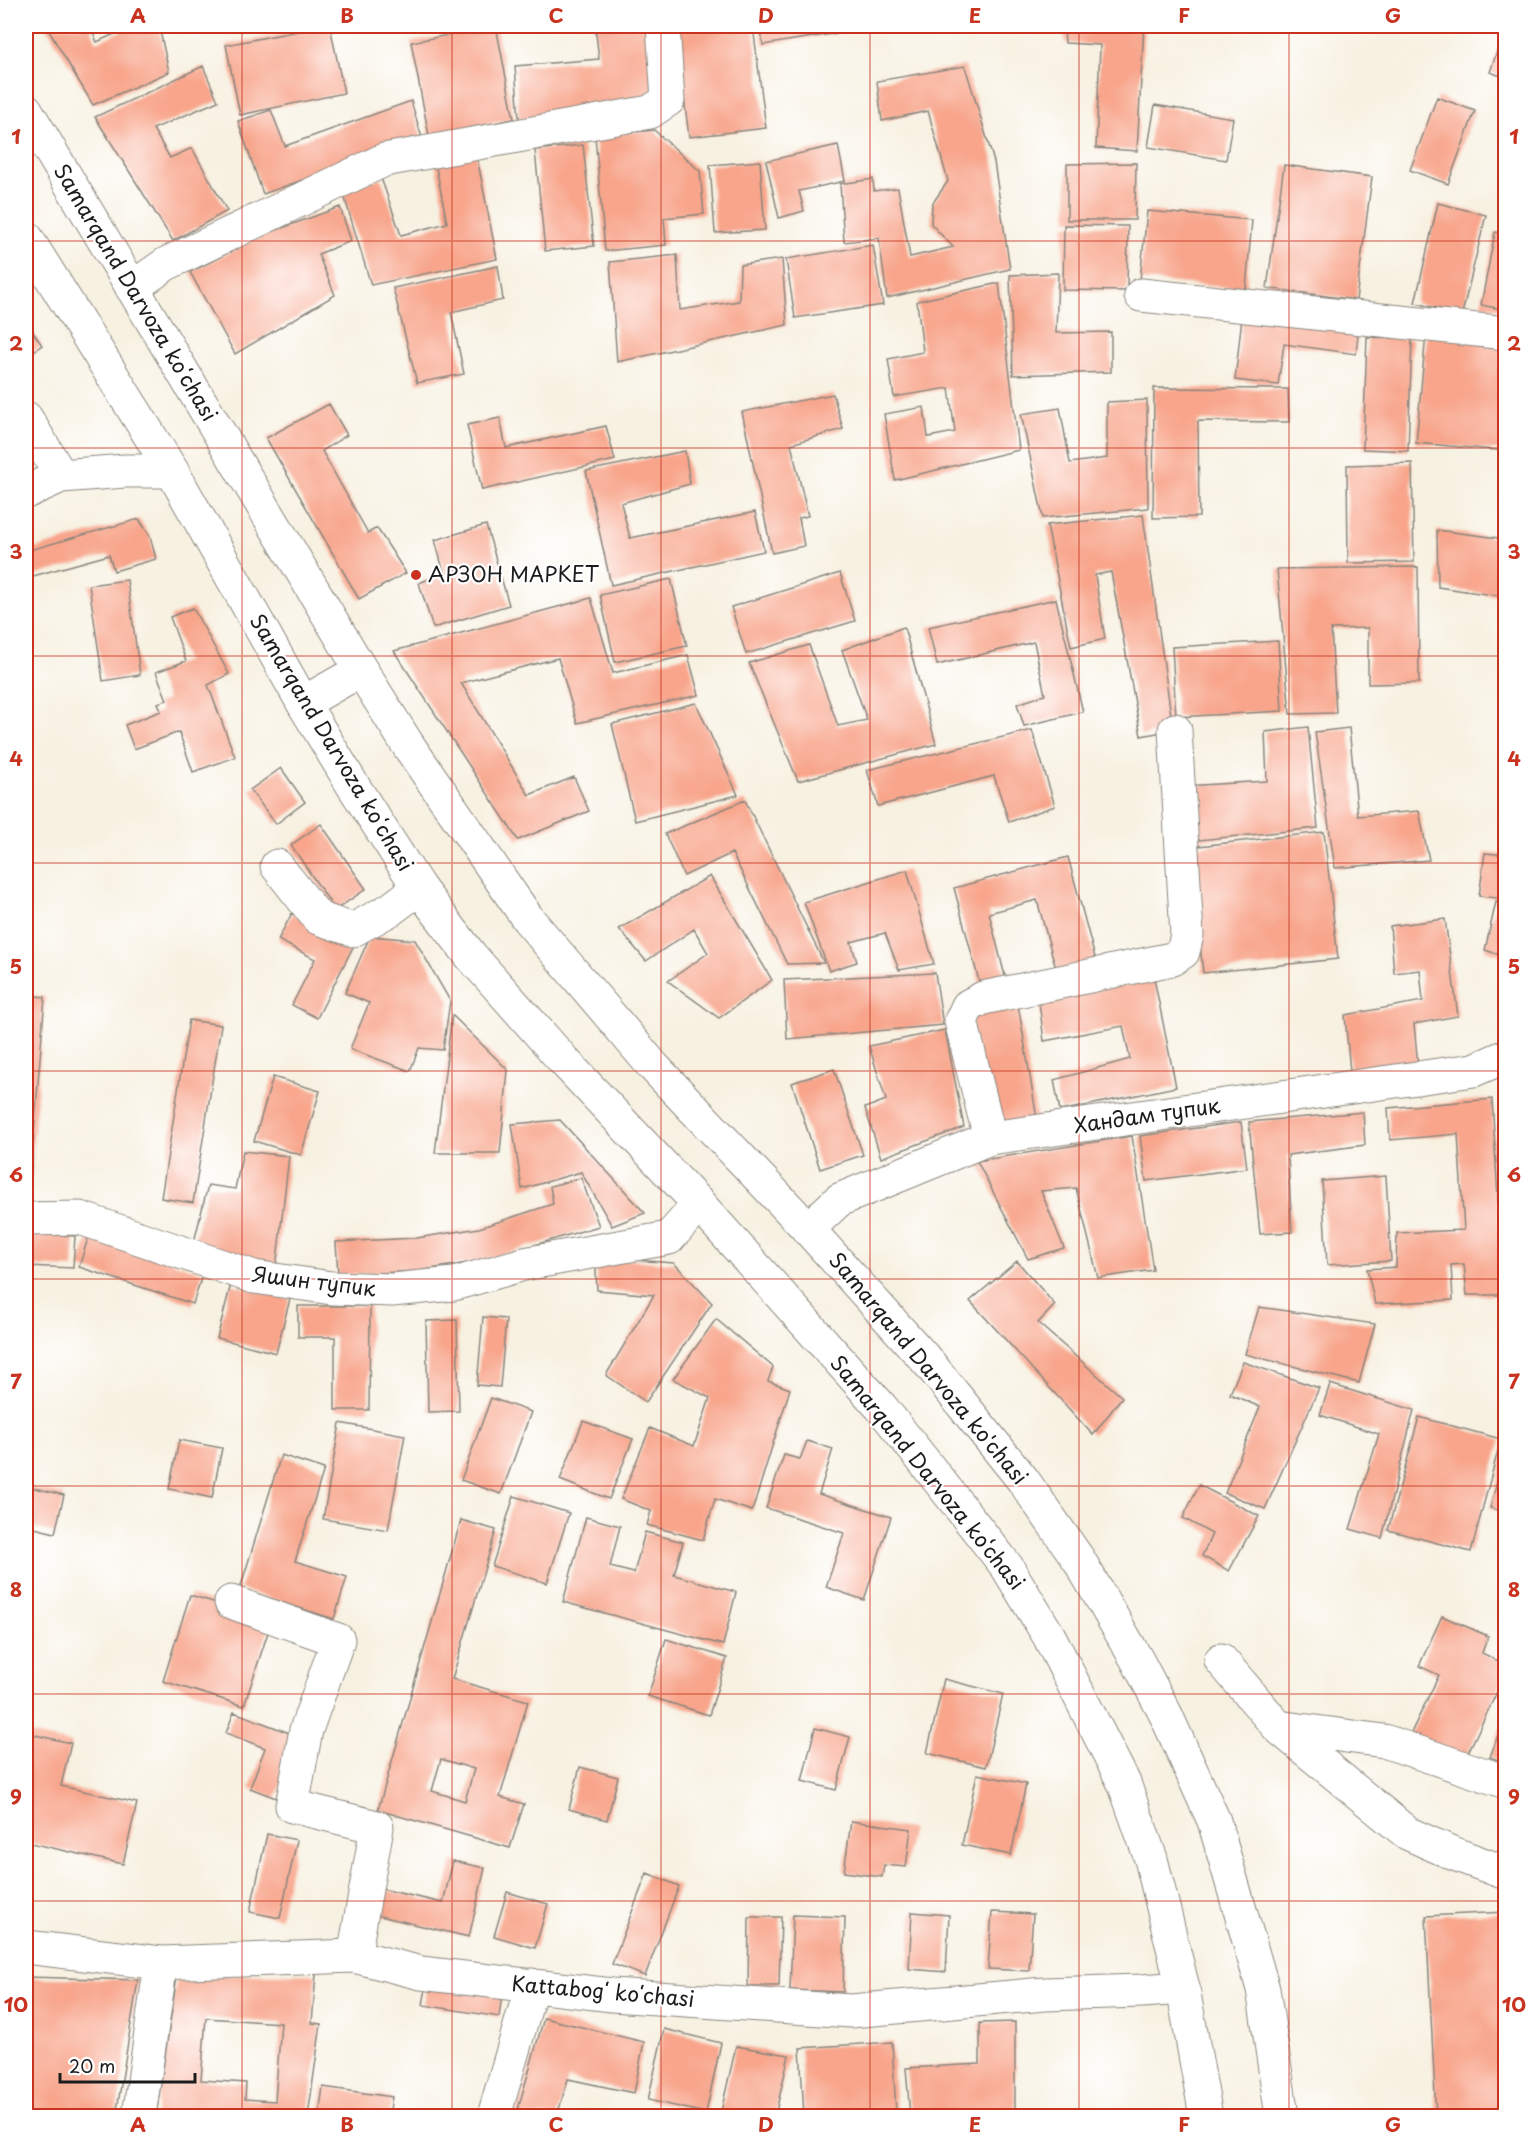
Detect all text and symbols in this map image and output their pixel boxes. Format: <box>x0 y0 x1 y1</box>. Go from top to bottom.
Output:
text: A <box>130 0 146 30</box>
text: B <box>340 0 354 30</box>
text: C <box>548 0 564 30</box>
text: D <box>758 0 774 30</box>
text: E <box>969 0 981 30</box>
text: F <box>1178 0 1190 30</box>
text: G <box>1385 0 1401 30</box>
text: 1 <box>11 121 21 151</box>
text: 1 <box>1509 121 1519 151</box>
street label: Samarqand Darvoza koʻchasi <box>47 157 226 427</box>
text: 2 <box>9 328 23 358</box>
text: 2 <box>1507 328 1521 358</box>
text: 3 <box>9 536 23 566</box>
text: 3 <box>1507 536 1521 566</box>
place label: АРЗОН МАРКЕТ <box>428 557 600 589</box>
marker: АРЗОН МАРКЕТ <box>409 568 423 582</box>
street label: Samarqand Darvoza koʻchasi <box>243 607 422 877</box>
text: 4 <box>9 743 23 773</box>
text: 4 <box>1507 743 1521 773</box>
text: 5 <box>10 951 22 981</box>
text: 5 <box>1508 951 1520 981</box>
street label: Хандам тупик <box>1072 1088 1222 1140</box>
text: 6 <box>9 1159 23 1189</box>
text: 6 <box>1507 1159 1521 1189</box>
street label: Samarqand Darvoza ko'chasi <box>822 1244 1037 1491</box>
street label: Яшин тупик <box>250 1256 378 1304</box>
street label: Samarqand Darvoza ko‘chasi <box>824 1347 1034 1596</box>
text: 7 <box>10 1366 22 1396</box>
text: 7 <box>1508 1366 1520 1396</box>
text: 8 <box>10 1574 22 1604</box>
text: 8 <box>1508 1574 1520 1604</box>
text: 9 <box>10 1781 22 1811</box>
text: 9 <box>1508 1781 1520 1811</box>
street label: Kattabogʻ koʻchasi <box>510 1966 696 2014</box>
text: 10 <box>4 1989 28 2019</box>
text: 10 <box>1502 1989 1526 2019</box>
scale bar <box>60 2046 195 2084</box>
text: 20 m <box>69 2052 115 2079</box>
text: A <box>130 2109 146 2139</box>
text: B <box>340 2109 354 2139</box>
text: C <box>548 2109 564 2139</box>
text: D <box>758 2109 774 2139</box>
text: E <box>969 2109 981 2139</box>
text: F <box>1178 2109 1190 2139</box>
text: G <box>1385 2109 1401 2139</box>

